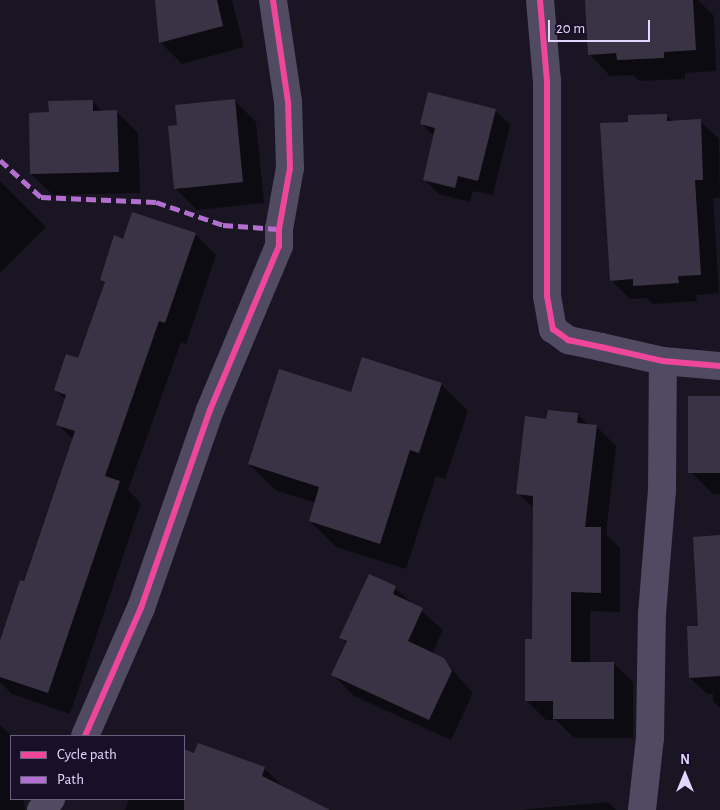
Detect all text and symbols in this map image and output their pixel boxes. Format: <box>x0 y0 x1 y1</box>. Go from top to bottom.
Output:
scale bar <box>550 10 652 42</box>
text: 20 m <box>556 21 585 36</box>
legend <box>10 735 185 800</box>
text: Cycle path <box>57 747 117 762</box>
north arrow <box>660 750 710 800</box>
text: N <box>680 753 690 767</box>
text: Path <box>57 772 84 787</box>

